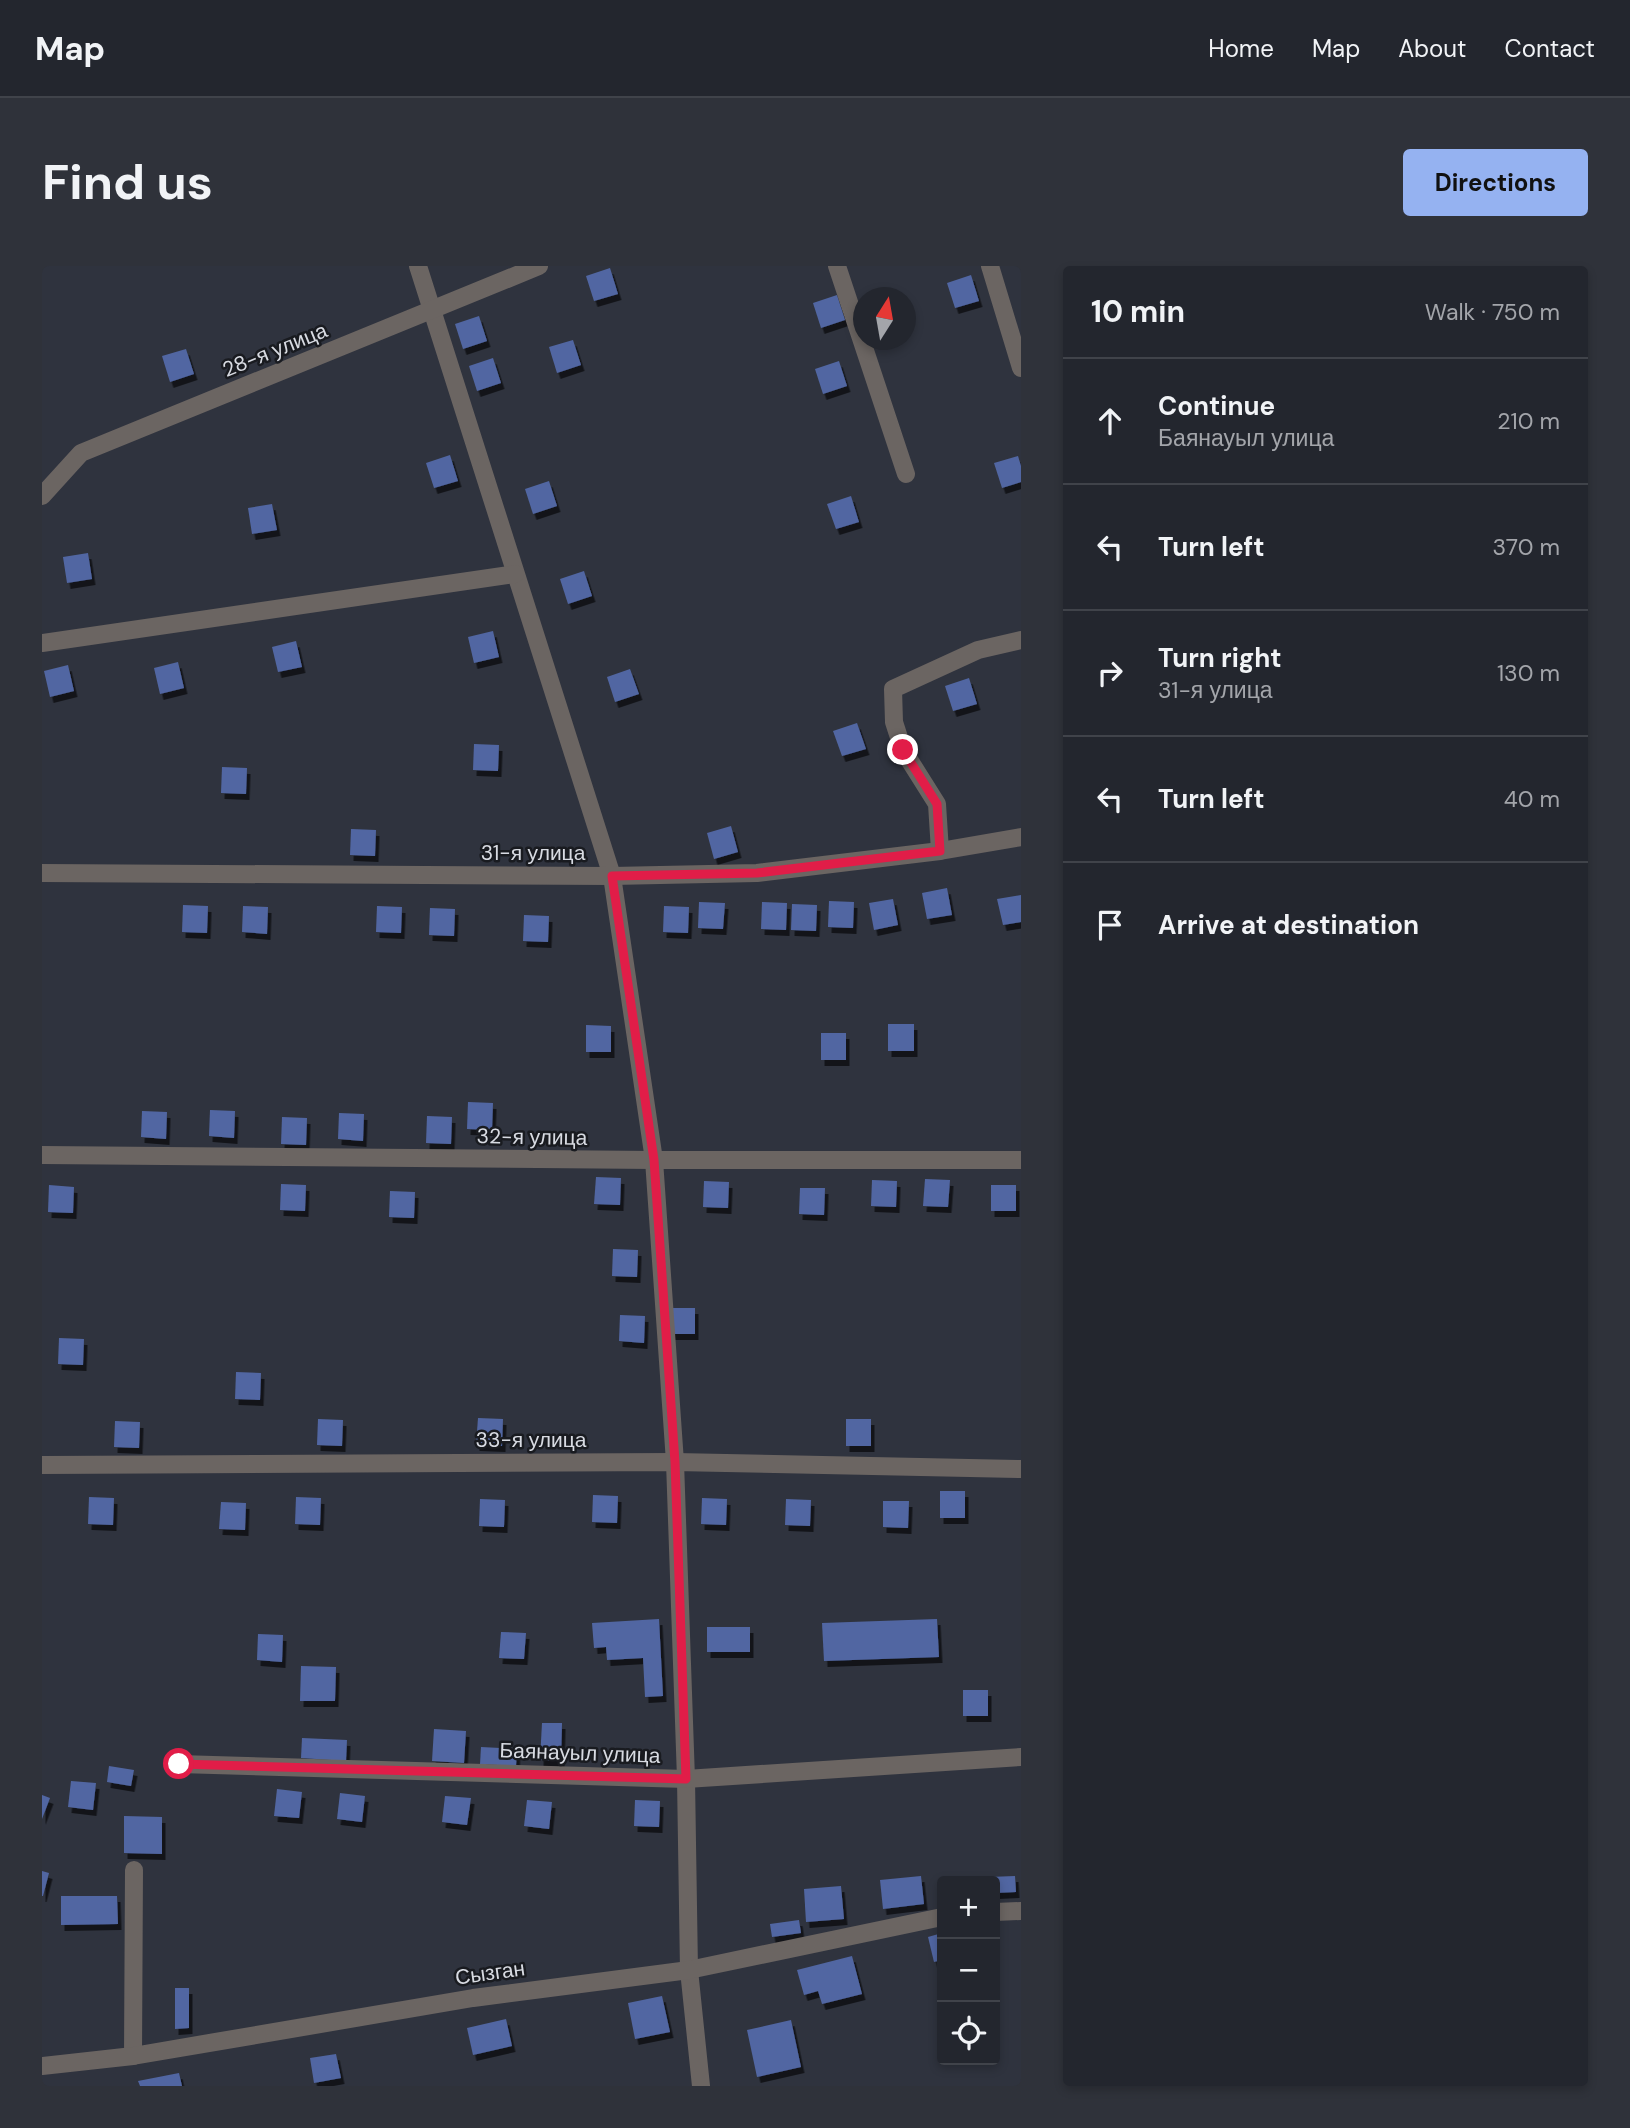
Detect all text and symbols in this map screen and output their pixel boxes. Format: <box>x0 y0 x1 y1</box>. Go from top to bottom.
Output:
text: Map <box>35 27 105 70</box>
text: Home <box>1208 33 1274 64</box>
text: Map <box>1312 33 1360 64</box>
text: About <box>1398 33 1467 64</box>
text: Contact <box>1505 33 1595 64</box>
button: Directions <box>1403 149 1588 216</box>
text: Find us <box>42 150 213 214</box>
north arrow <box>853 287 916 350</box>
text: 10 min <box>1091 292 1185 331</box>
text: Walk · 750 m <box>1425 297 1560 327</box>
street label: 28-я улица <box>218 316 332 384</box>
text: Continue <box>1158 389 1275 423</box>
icon: ahead <box>1091 402 1129 440</box>
text: 210 m <box>1497 406 1560 436</box>
text: Баянауыл улица <box>1158 423 1334 453</box>
icon: left <box>1091 528 1129 566</box>
text: Turn left <box>1158 530 1265 564</box>
text: 370 m <box>1492 532 1560 562</box>
text: Turn right <box>1158 641 1282 675</box>
icon: right <box>1091 654 1129 692</box>
text: 130 m <box>1497 658 1560 688</box>
text: 31-я улица <box>1158 675 1273 705</box>
route end <box>887 734 918 765</box>
icon: left <box>1091 780 1129 818</box>
text: Turn left <box>1158 782 1265 816</box>
text: 40 m <box>1504 784 1560 814</box>
street label: 31-я улица <box>481 839 586 867</box>
icon: arrive <box>1091 906 1129 944</box>
text: Arrive at destination <box>1158 908 1419 942</box>
street label: 32-я улица <box>476 1122 588 1152</box>
street label: 33-я улица <box>476 1426 587 1454</box>
street label: Баянауыл улица <box>499 1736 661 1770</box>
route start <box>163 1748 194 1779</box>
map controls <box>937 1876 1000 2065</box>
button: + <box>937 1876 1000 1939</box>
button: − <box>937 1939 1000 2002</box>
street label: Сызган <box>453 1954 527 1992</box>
button: locate <box>937 2002 1000 2065</box>

